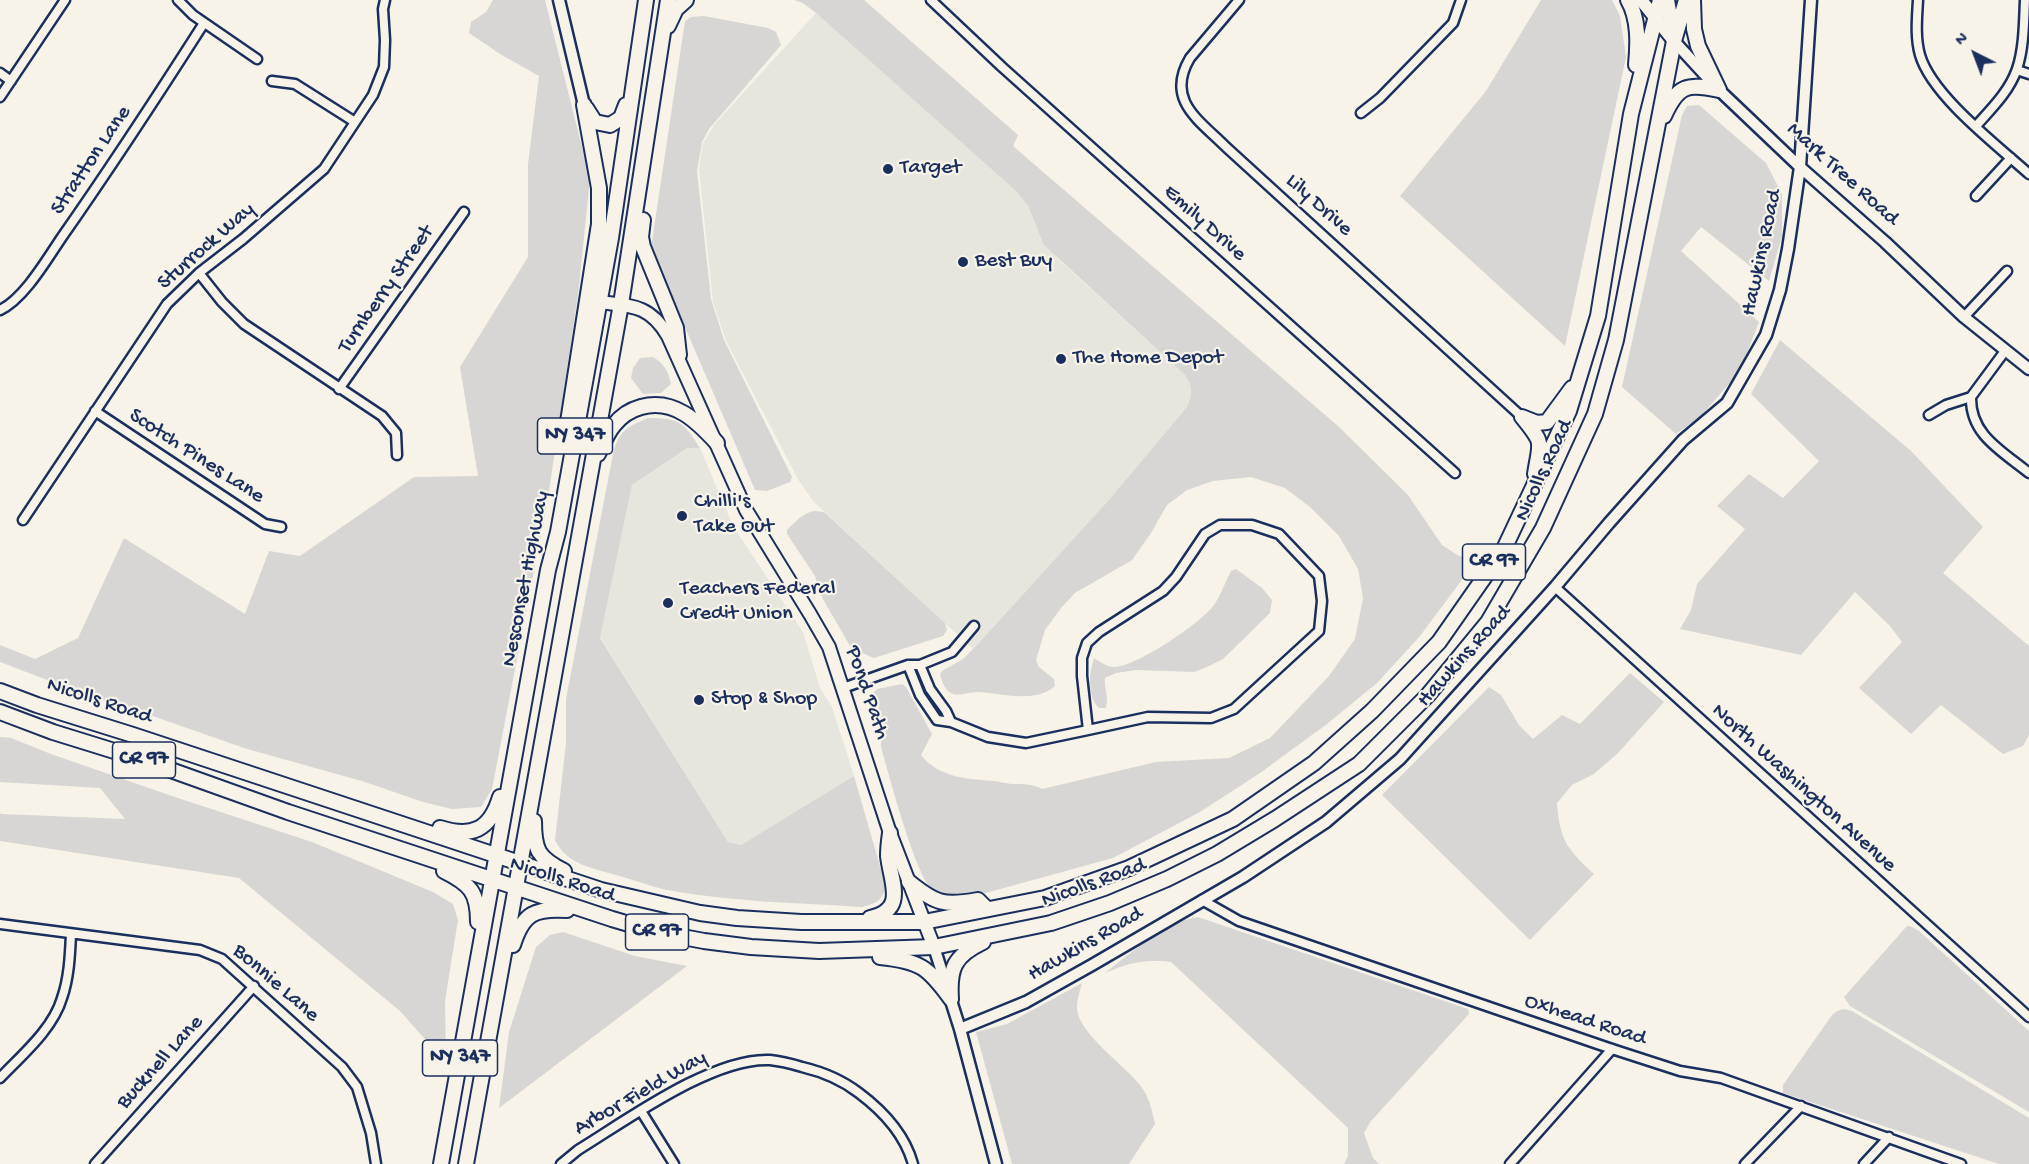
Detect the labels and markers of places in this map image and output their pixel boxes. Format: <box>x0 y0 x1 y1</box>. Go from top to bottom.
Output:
place label: Target <box>900 156 961 182</box>
marker: Target <box>881 162 895 176</box>
place label: Best Buy <box>975 249 1052 275</box>
marker: Best Buy <box>956 255 970 269</box>
place label: The Home Depot <box>1073 346 1223 372</box>
marker: The Home Depot <box>1054 352 1068 366</box>
place label: Chilli's Take Out <box>694 490 774 542</box>
marker: Chilli's Take Out <box>675 509 689 523</box>
place label: Teachers Federal Credit Union <box>680 577 835 628</box>
marker: Teachers Federal Credit Union <box>661 596 675 610</box>
place label: Stop & Shop <box>711 687 817 713</box>
marker: Stop & Shop <box>692 693 706 707</box>

